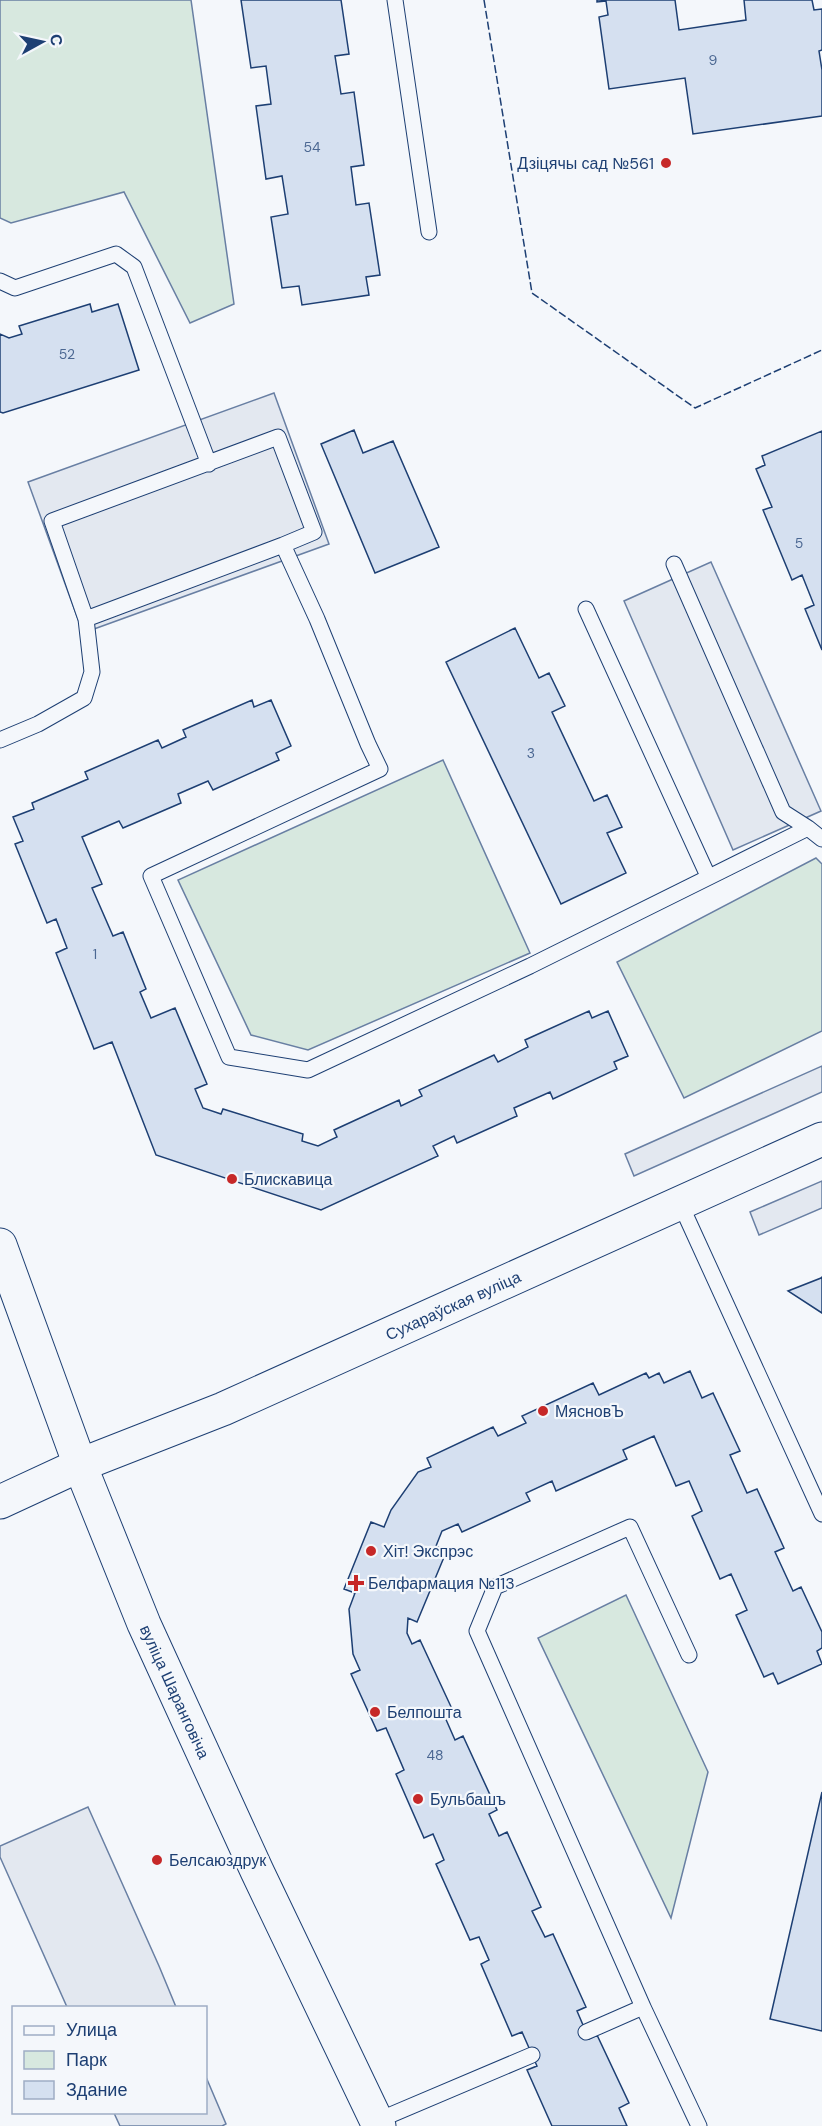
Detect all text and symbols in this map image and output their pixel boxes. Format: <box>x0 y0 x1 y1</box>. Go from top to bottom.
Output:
north arrow <box>12 12 72 72</box>
text: С <box>45 33 68 48</box>
house number: 9 <box>709 51 718 69</box>
house number: 54 <box>303 138 321 156</box>
place label: Дзіцячы сад №561 <box>517 153 654 174</box>
marker: Дзіцячы сад №561 <box>659 156 673 170</box>
house number: 52 <box>59 345 75 363</box>
house number: 5 <box>795 534 803 552</box>
house number: 3 <box>527 744 535 762</box>
house number: 1 <box>93 945 97 963</box>
place label: Блискавица <box>244 1169 332 1190</box>
marker: Блискавица <box>225 1172 239 1186</box>
street label: Сухараўская вуліца <box>382 1266 524 1345</box>
place label: МясновЪ <box>555 1401 624 1422</box>
marker: МясновЪ <box>536 1404 550 1418</box>
place label: Хіт! Экспрэс <box>383 1541 473 1562</box>
marker: Хіт! Экспрэс <box>364 1544 378 1558</box>
place label: Белфармация №113 <box>368 1573 515 1594</box>
marker: Белфармация №113 <box>349 1576 363 1590</box>
street label: вуліца Шаранговіча <box>135 1621 215 1762</box>
place label: Белпошта <box>387 1702 462 1723</box>
marker: Белпошта <box>368 1705 382 1719</box>
house number: 48 <box>426 1746 444 1764</box>
place label: Бульбашъ <box>430 1789 506 1810</box>
marker: Бульбашъ <box>411 1792 425 1806</box>
place label: Белсаюздрук <box>169 1850 267 1871</box>
marker: Белсаюздрук <box>150 1853 164 1867</box>
legend <box>12 2006 207 2114</box>
text: Улица <box>66 2018 118 2042</box>
text: Парк <box>66 2048 107 2072</box>
text: Здание <box>66 2078 127 2102</box>

